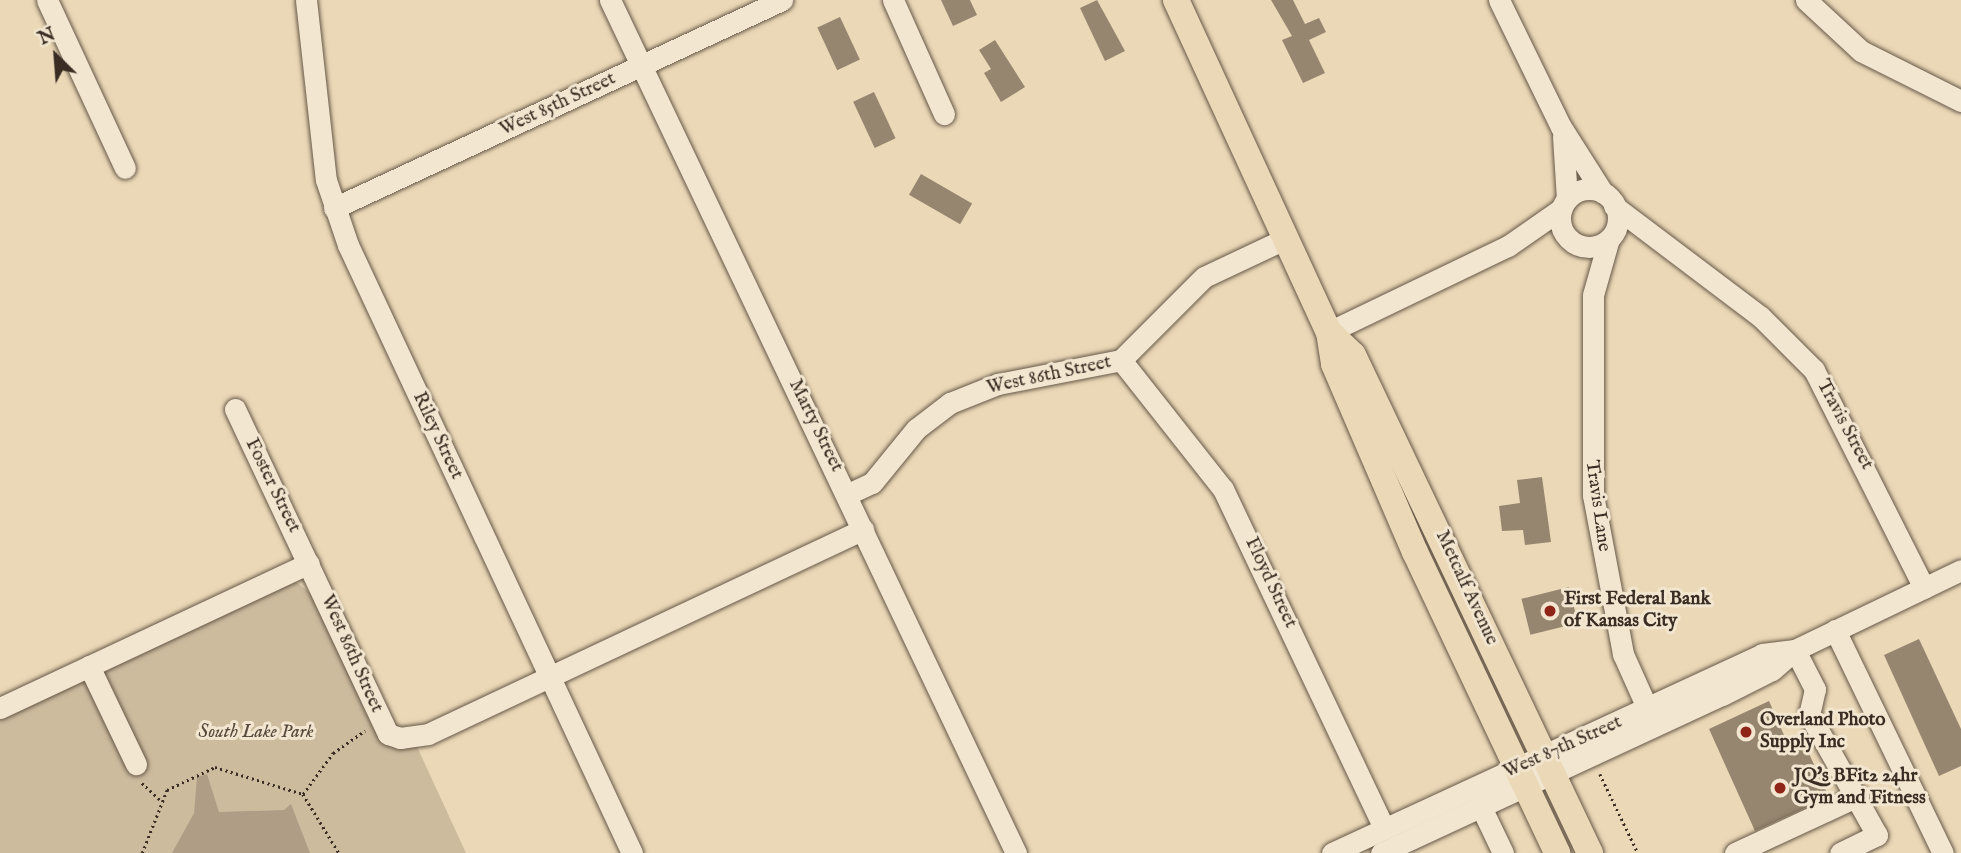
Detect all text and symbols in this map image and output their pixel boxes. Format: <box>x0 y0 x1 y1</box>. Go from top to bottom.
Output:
north arrow <box>21 21 91 91</box>
text: N <box>35 23 60 51</box>
street label: West 85th Street <box>496 68 620 142</box>
street label: West 86th Street <box>985 352 1113 400</box>
street label: Marty Street <box>783 376 847 476</box>
street label: Travis Street <box>1811 376 1877 474</box>
street label: Riley Street <box>407 389 467 483</box>
street label: Foster Street <box>239 435 305 537</box>
street label: Travis Lane <box>1579 459 1615 553</box>
street label: Metcalf Avenue <box>1430 527 1502 649</box>
street label: Floyd Street <box>1239 534 1301 632</box>
place label: First Federal Bank of Kansas City <box>1564 589 1711 633</box>
street label: West 86th Street <box>315 591 387 717</box>
marker: First Federal Bank of Kansas City <box>1542 603 1558 619</box>
place label: Overland Photo Supply Inc <box>1760 710 1886 754</box>
street label: West 87th Street <box>1500 712 1626 784</box>
park label: South Lake Park <box>198 722 314 744</box>
marker: Overland Photo Supply Inc <box>1738 724 1754 740</box>
place label: JQ's BFit2 24hr Gym and Fitness <box>1794 766 1926 810</box>
marker: JQ's BFit2 24hr Gym and Fitness <box>1772 780 1788 796</box>

